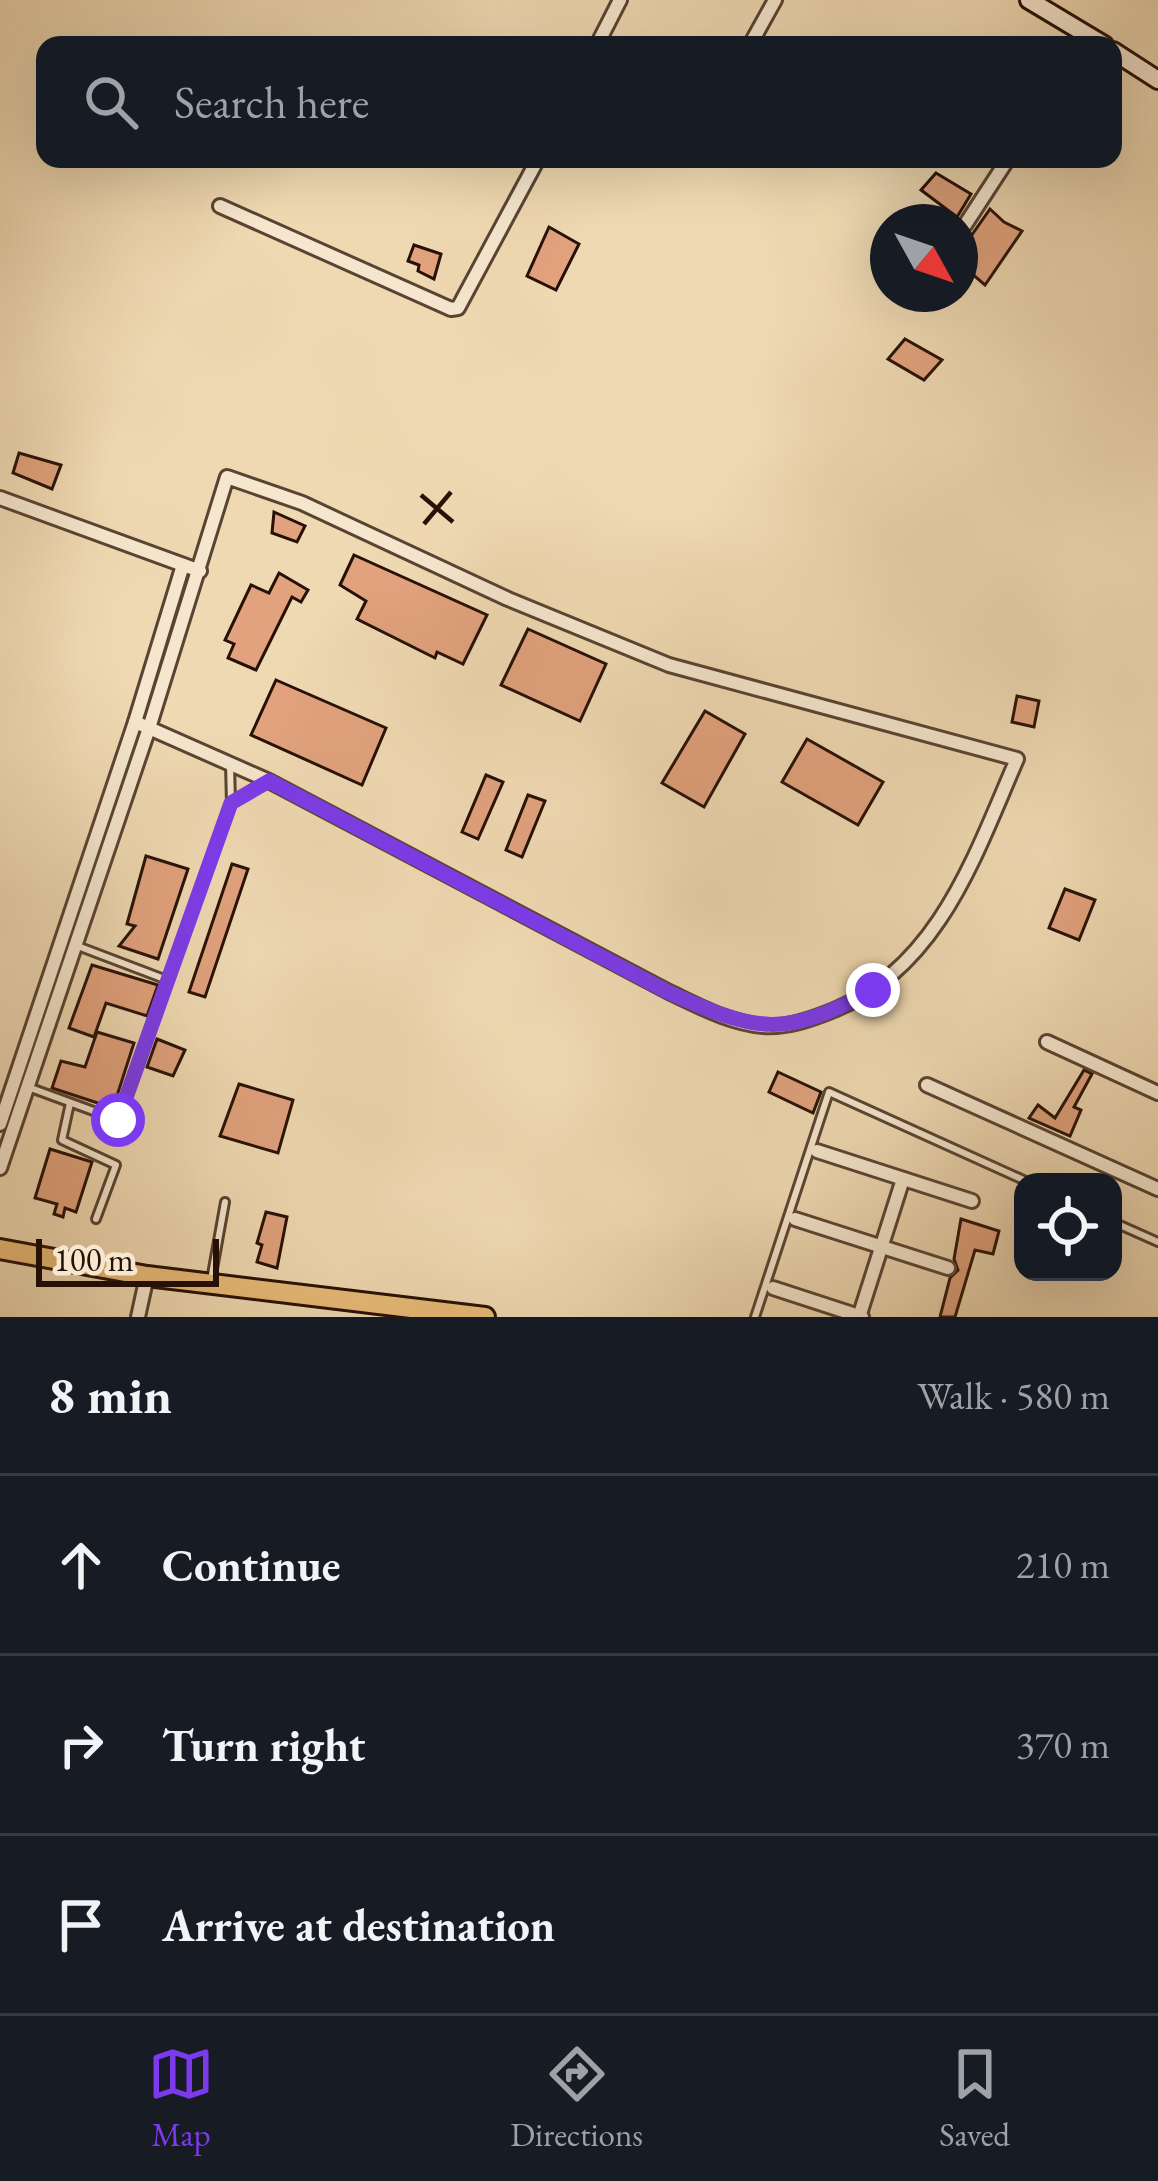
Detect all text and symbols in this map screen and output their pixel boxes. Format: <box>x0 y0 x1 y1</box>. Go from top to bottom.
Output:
search box <box>36 36 1122 168</box>
icon: search <box>78 69 144 135</box>
text: Search here <box>174 73 369 131</box>
north arrow <box>870 204 978 312</box>
route end <box>846 963 900 1017</box>
route start <box>91 1093 145 1147</box>
map controls <box>1014 1173 1122 1281</box>
button: locate <box>1014 1173 1122 1281</box>
scale bar <box>36 1233 219 1286</box>
text: 100 m <box>54 1238 134 1281</box>
text: 8 min <box>48 1362 172 1428</box>
text: Walk · 580 m <box>917 1370 1110 1421</box>
icon: ahead <box>48 1532 114 1598</box>
text: Continue <box>162 1536 340 1594</box>
text: 210 m <box>1016 1539 1110 1590</box>
icon: right <box>48 1712 114 1778</box>
text: Turn right <box>162 1716 365 1774</box>
text: 370 m <box>1016 1719 1110 1770</box>
icon: arrive <box>48 1892 114 1958</box>
text: Arrive at destination <box>162 1896 555 1954</box>
tab: Map <box>148 2041 214 2156</box>
tab: Directions <box>510 2041 643 2156</box>
tab: Saved <box>939 2041 1010 2156</box>

